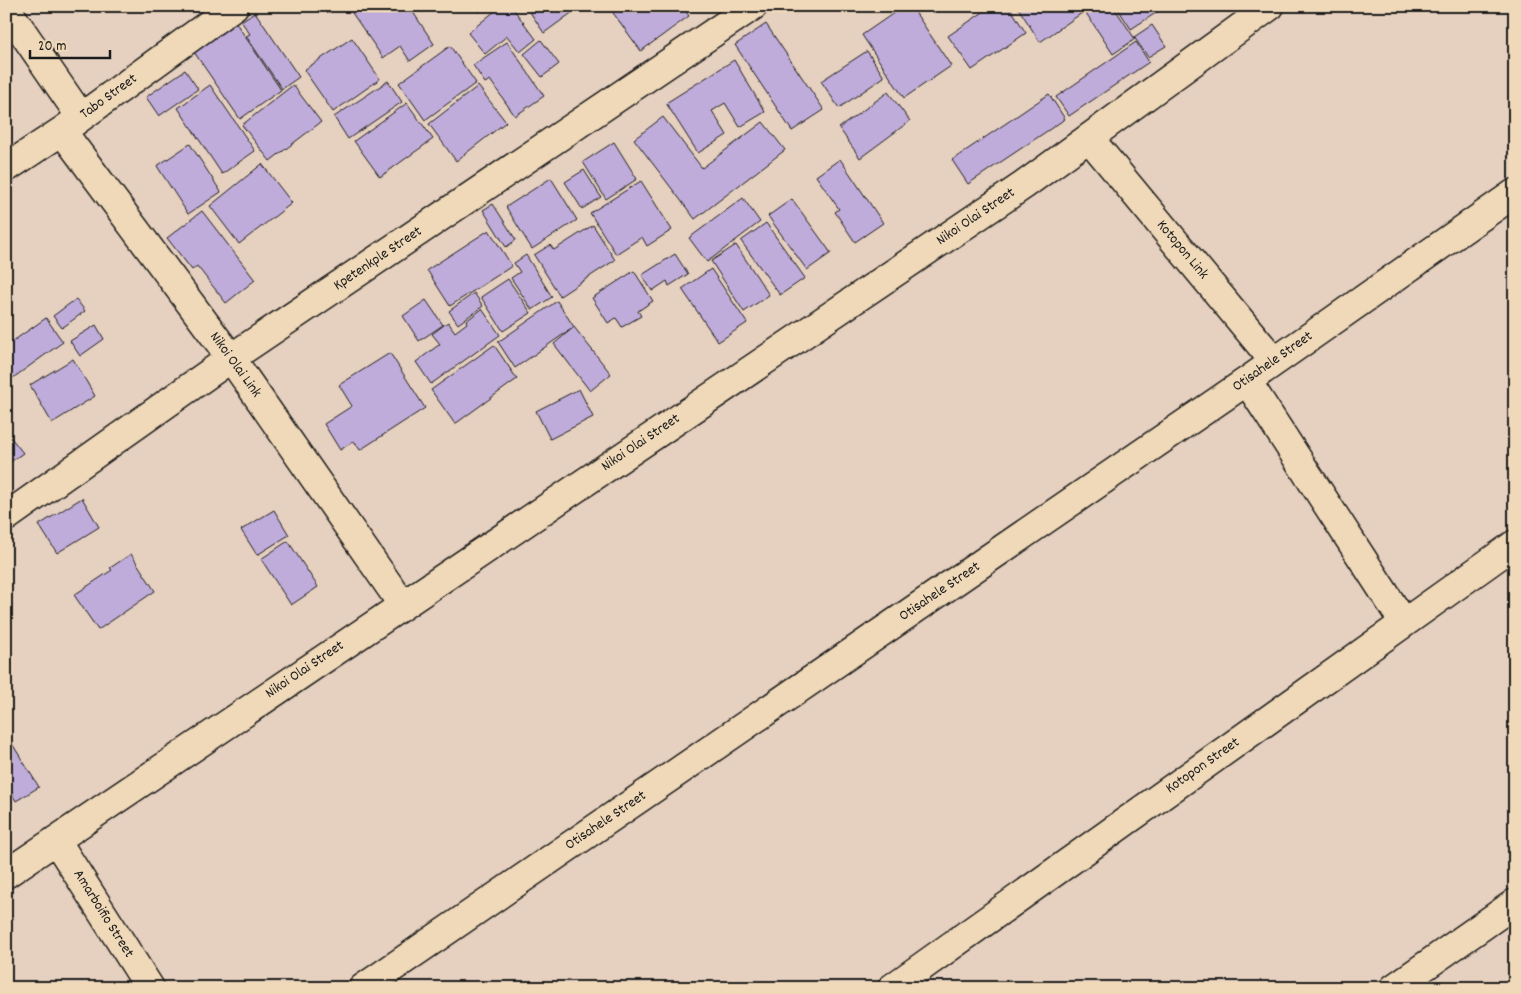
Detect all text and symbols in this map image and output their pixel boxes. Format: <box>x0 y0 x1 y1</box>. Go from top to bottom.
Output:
scale bar <box>30 28 110 60</box>
text: 20 m <box>38 36 66 58</box>
street label: Tabo Street <box>76 68 143 125</box>
street label: Nikoi Olai Street <box>932 182 1020 252</box>
street label: Kotopon Link <box>1151 215 1213 285</box>
street label: Kpetenkple Street <box>329 221 427 297</box>
street label: Otisahele Street <box>1228 326 1318 398</box>
street label: Nikoi Olai Link <box>204 328 266 402</box>
street label: Nikoi Olai Street <box>597 408 685 478</box>
street label: Otisahele Street <box>895 556 985 627</box>
street label: Nikoi Olai Street <box>261 635 349 705</box>
street label: Kotopon Street <box>1161 732 1245 800</box>
street label: Otisahele Street <box>561 785 651 856</box>
street label: Amarboifio Street <box>67 866 139 963</box>

